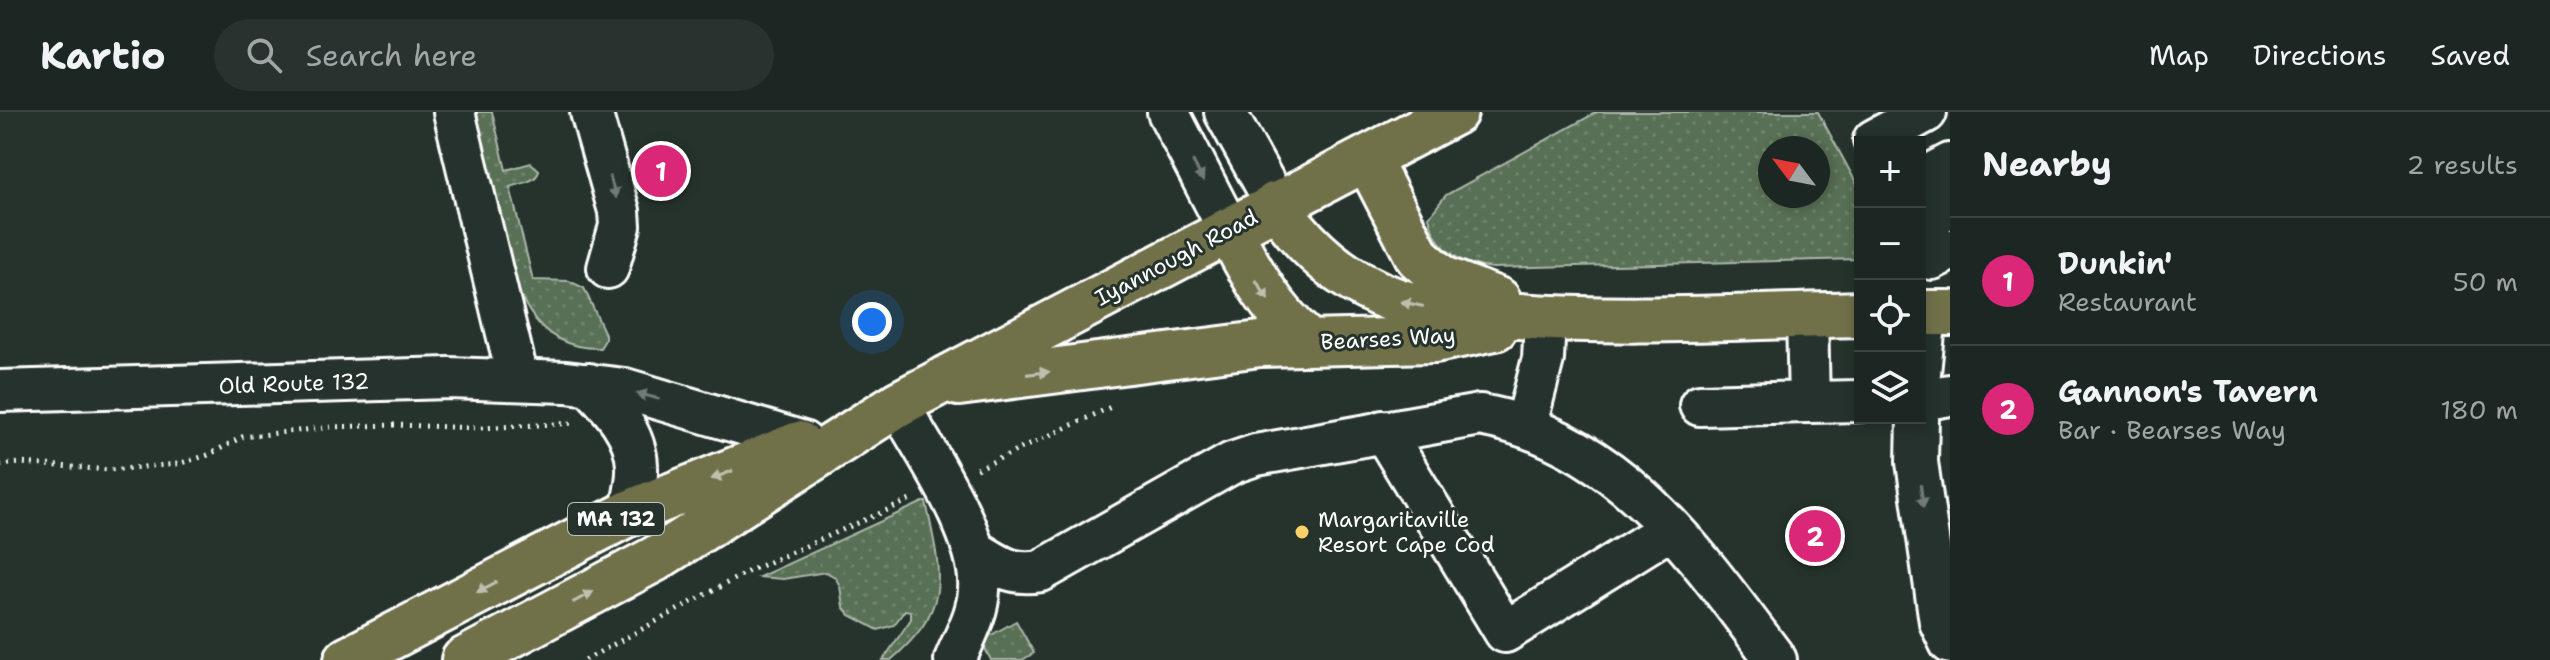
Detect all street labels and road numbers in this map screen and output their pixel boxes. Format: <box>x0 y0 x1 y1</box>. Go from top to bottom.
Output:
street label: Iyannough Road <box>1090 202 1263 313</box>
street label: Bearses Way <box>1320 320 1456 357</box>
street label: Old Route 132 <box>218 366 370 401</box>
road number: MA 132 <box>568 503 664 535</box>

